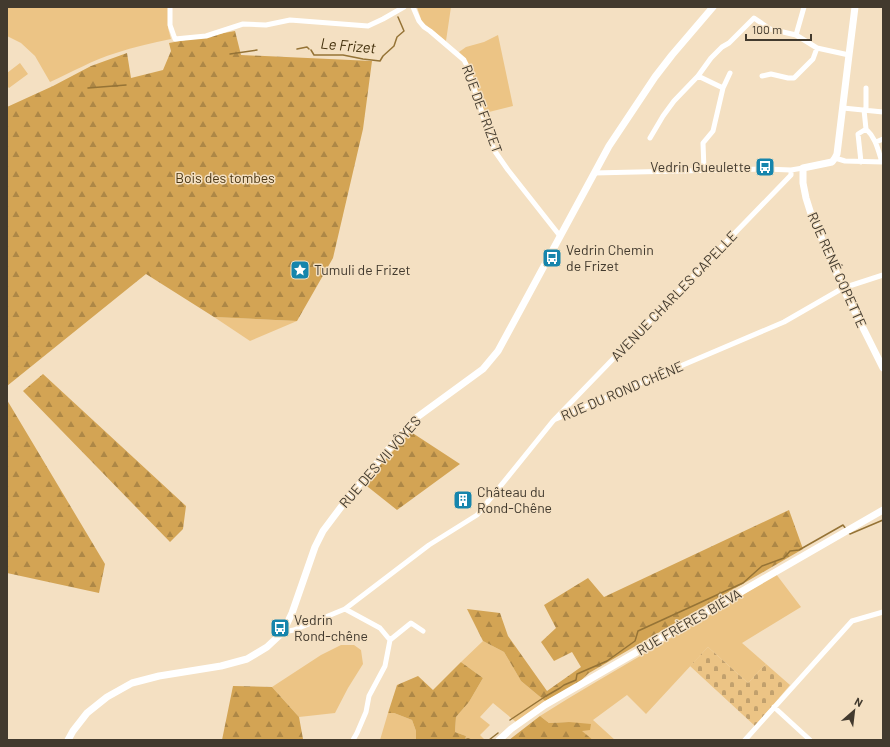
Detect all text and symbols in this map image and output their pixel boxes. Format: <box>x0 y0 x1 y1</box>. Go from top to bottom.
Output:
scale bar <box>746 16 811 42</box>
text: 100 m <box>752 22 782 36</box>
water label: Le Frizet <box>320 34 377 56</box>
street label: RUE DE FRIZET <box>459 62 506 156</box>
bus stop icon: Vedrin Gueulette <box>754 156 776 178</box>
place label: Vedrin Gueulette <box>650 158 751 175</box>
park label: Bois des tombes <box>175 169 275 186</box>
street label: RUE RENÉ COPETTE <box>804 209 871 330</box>
street label: AVENUE CHARLES CAPELLE <box>607 227 740 364</box>
place label: Vedrin Chemin de Frizet <box>566 241 654 274</box>
bus stop icon: Vedrin Chemin de Frizet <box>541 247 563 269</box>
place icon: Tumuli de Frizet <box>289 259 311 281</box>
place label: Tumuli de Frizet <box>314 261 411 278</box>
street label: RUE DU ROND CHÊNE <box>558 357 686 424</box>
street label: RUE DES VII VÔYES <box>335 412 424 511</box>
place label: Château du Rond-Chêne <box>477 483 552 516</box>
building icon: Château du Rond-Chêne <box>452 489 474 511</box>
street label: RUE FRÈRES BIÉVA <box>633 584 745 658</box>
place label: Vedrin Rond-chêne <box>294 611 368 644</box>
bus stop icon: Vedrin Rond-chêne <box>269 617 291 639</box>
north arrow <box>834 691 874 731</box>
text: N <box>853 694 865 709</box>

